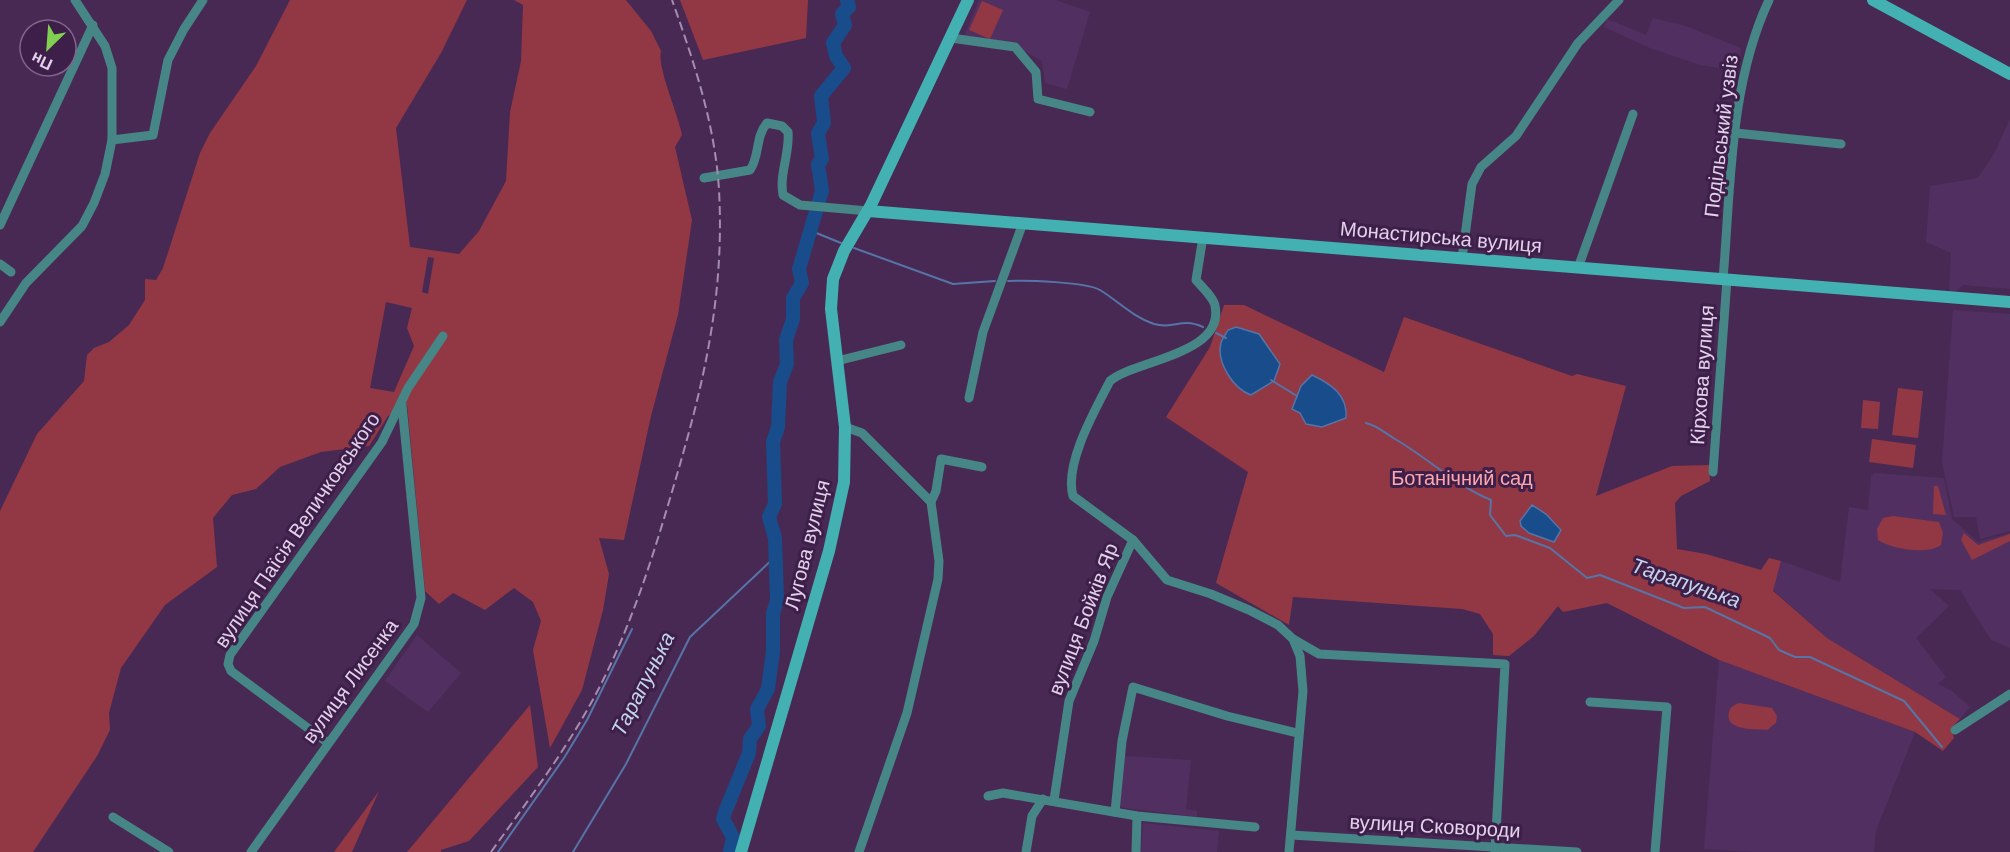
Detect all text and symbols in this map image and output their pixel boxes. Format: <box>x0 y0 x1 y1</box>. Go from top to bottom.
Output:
north arrow <box>18 18 78 78</box>
text: Пн <box>29 49 55 73</box>
street label: Подільський узвіз <box>1700 53 1742 219</box>
street label: Монастирська вулиця <box>1339 217 1543 257</box>
street label: Кірхова вулиця <box>1686 304 1718 446</box>
street label: вулиця Паїсія Величковського <box>210 408 384 652</box>
park label: Ботанічний сад <box>1391 467 1533 489</box>
street label: Лугова вулиця <box>780 478 834 612</box>
street label: вулиця Бойків Яр <box>1044 540 1122 698</box>
water label: Тарапунька <box>1629 553 1744 612</box>
street label: вулиця Лисенка <box>298 614 403 747</box>
water label: Тарапунька <box>607 628 679 740</box>
street label: вулиця Сковороди <box>1349 811 1521 841</box>

